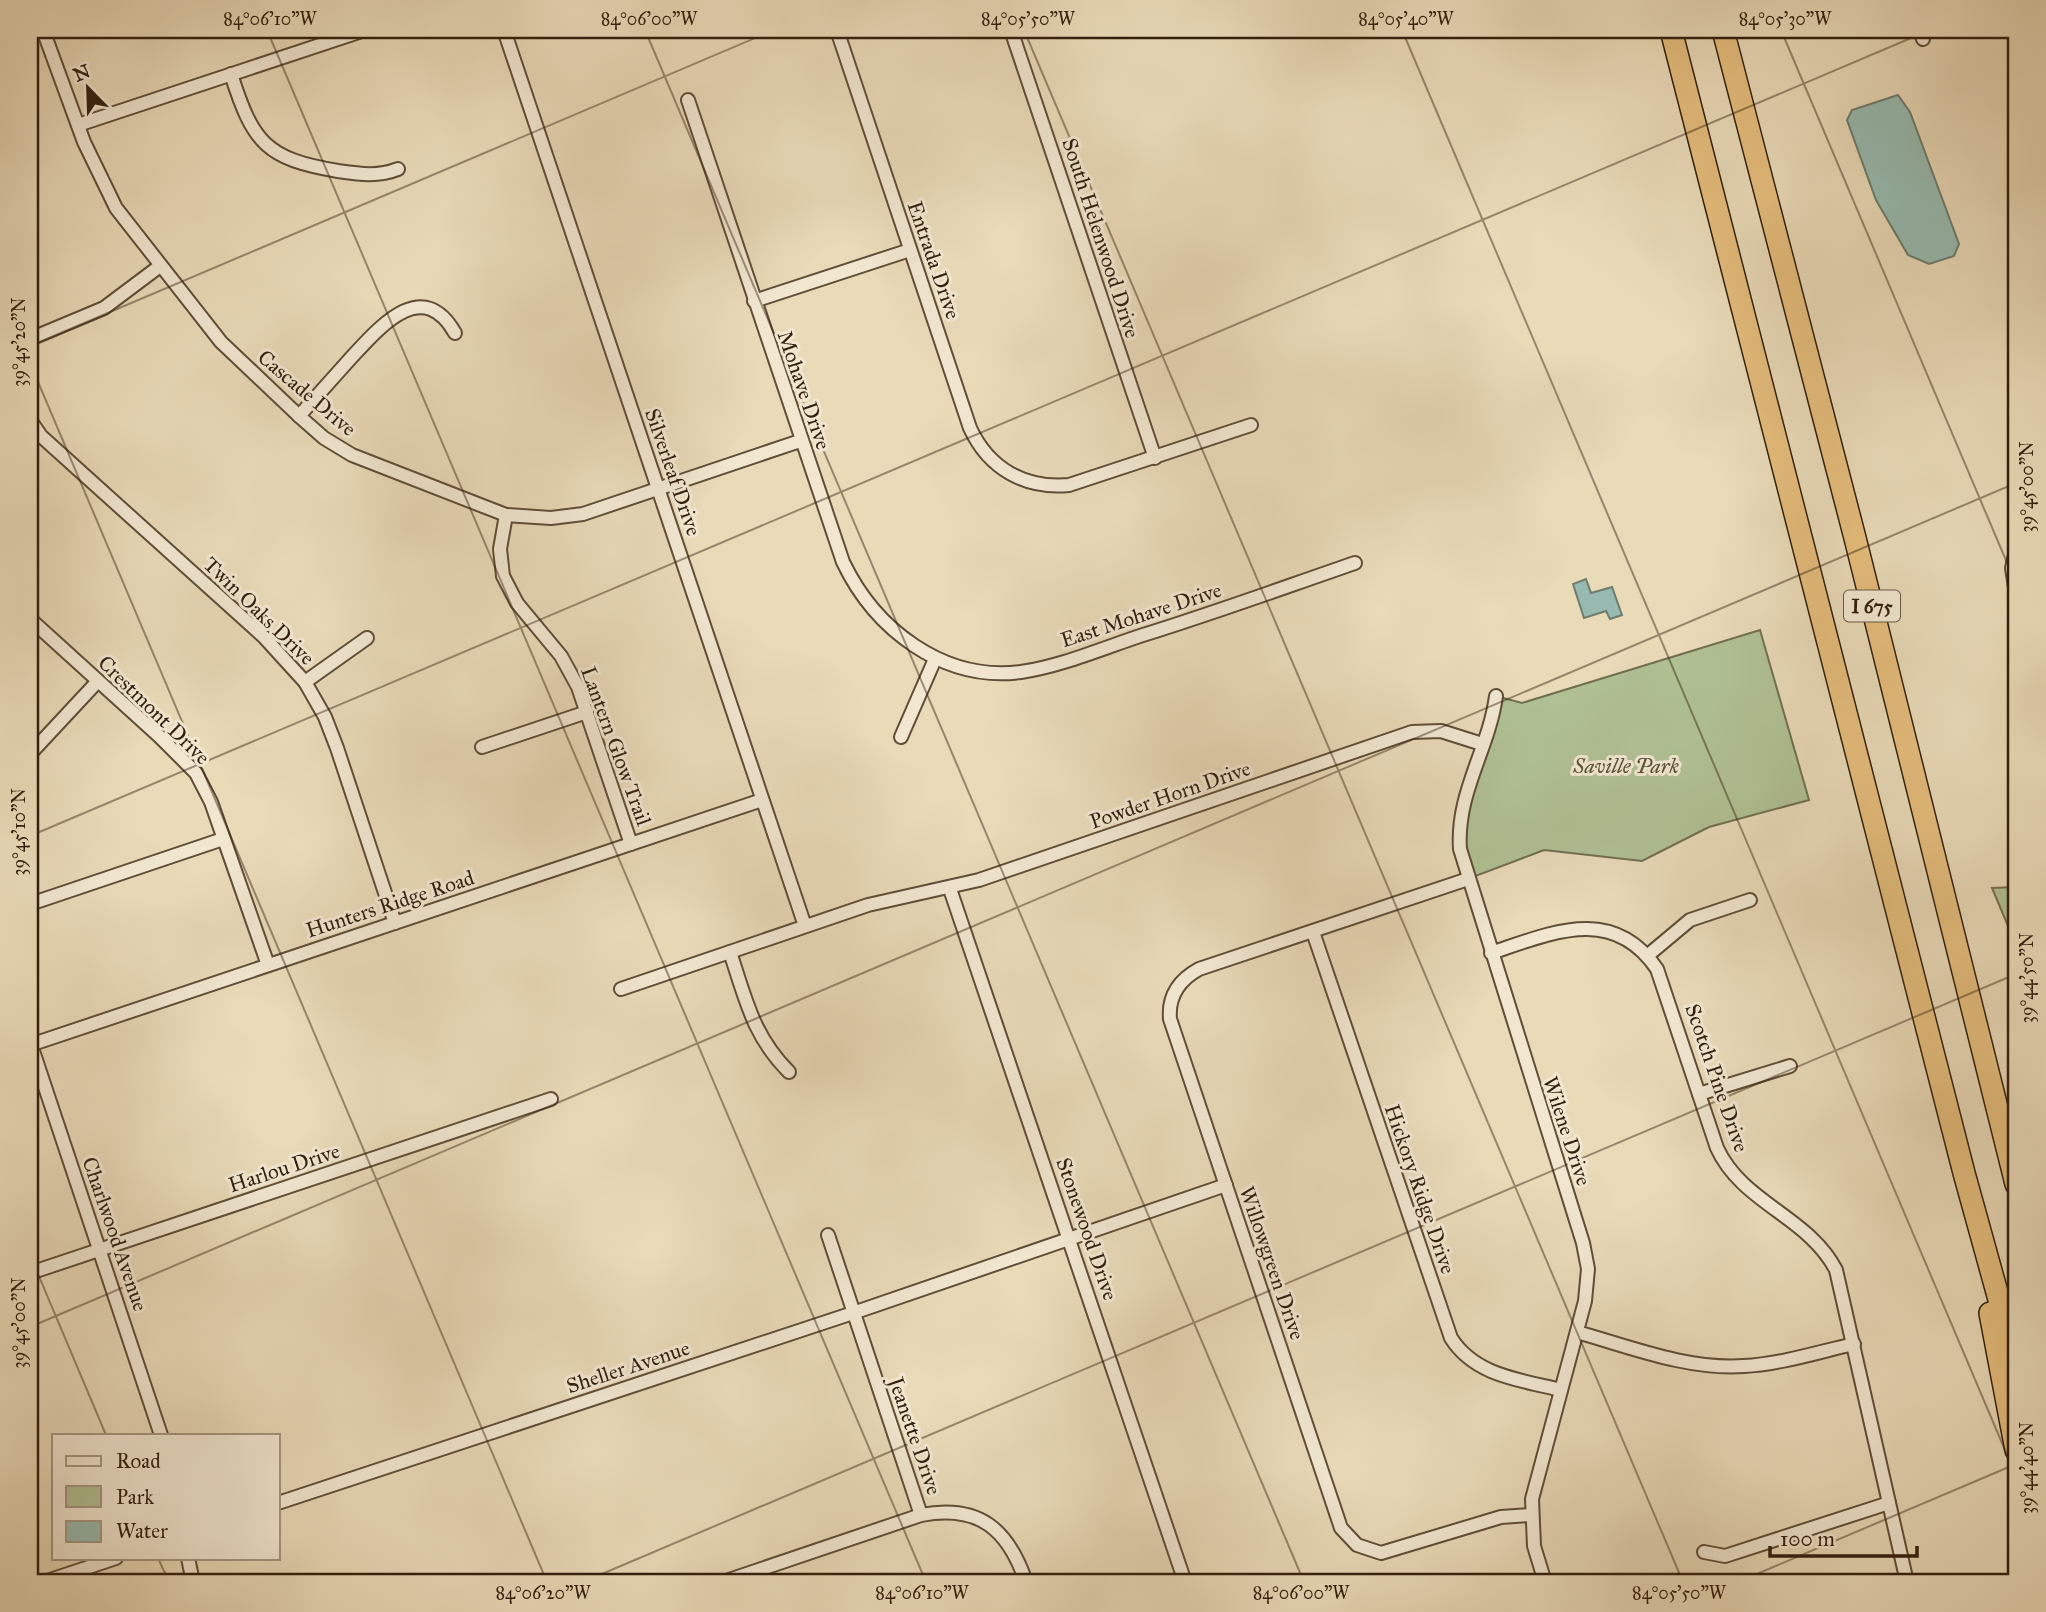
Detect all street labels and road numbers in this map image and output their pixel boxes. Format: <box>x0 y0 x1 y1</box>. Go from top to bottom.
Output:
street label: South Helenwood Drive <box>1056 135 1146 341</box>
street label: Entrada Drive <box>902 198 966 323</box>
street label: Mohave Drive <box>772 327 837 453</box>
street label: Cascade Drive <box>252 344 362 442</box>
street label: Silverleaf Drive <box>639 405 707 539</box>
street label: Twin Oaks Drive <box>198 551 320 671</box>
street label: East Mohave Drive <box>1057 577 1225 653</box>
road number: I 675 <box>1844 590 1900 622</box>
street label: Crestmont Drive <box>92 650 216 770</box>
street label: Lantern Glow Trail <box>575 663 657 829</box>
street label: Powder Horn Drive <box>1086 755 1254 835</box>
street label: Hunters Ridge Road <box>303 864 478 943</box>
street label: Scotch Pine Drive <box>1679 1000 1755 1156</box>
street label: Wilene Drive <box>1537 1073 1597 1189</box>
street label: Hickory Ridge Drive <box>1379 1101 1461 1278</box>
street label: Harlou Drive <box>225 1138 343 1198</box>
street label: Charlwood Avenue <box>76 1154 154 1315</box>
street label: Stonewood Drive <box>1050 1154 1124 1304</box>
street label: Willowgreen Drive <box>1234 1183 1311 1344</box>
street label: Sheller Avenue <box>563 1335 693 1399</box>
street label: Jeanette Drive <box>882 1372 947 1498</box>

